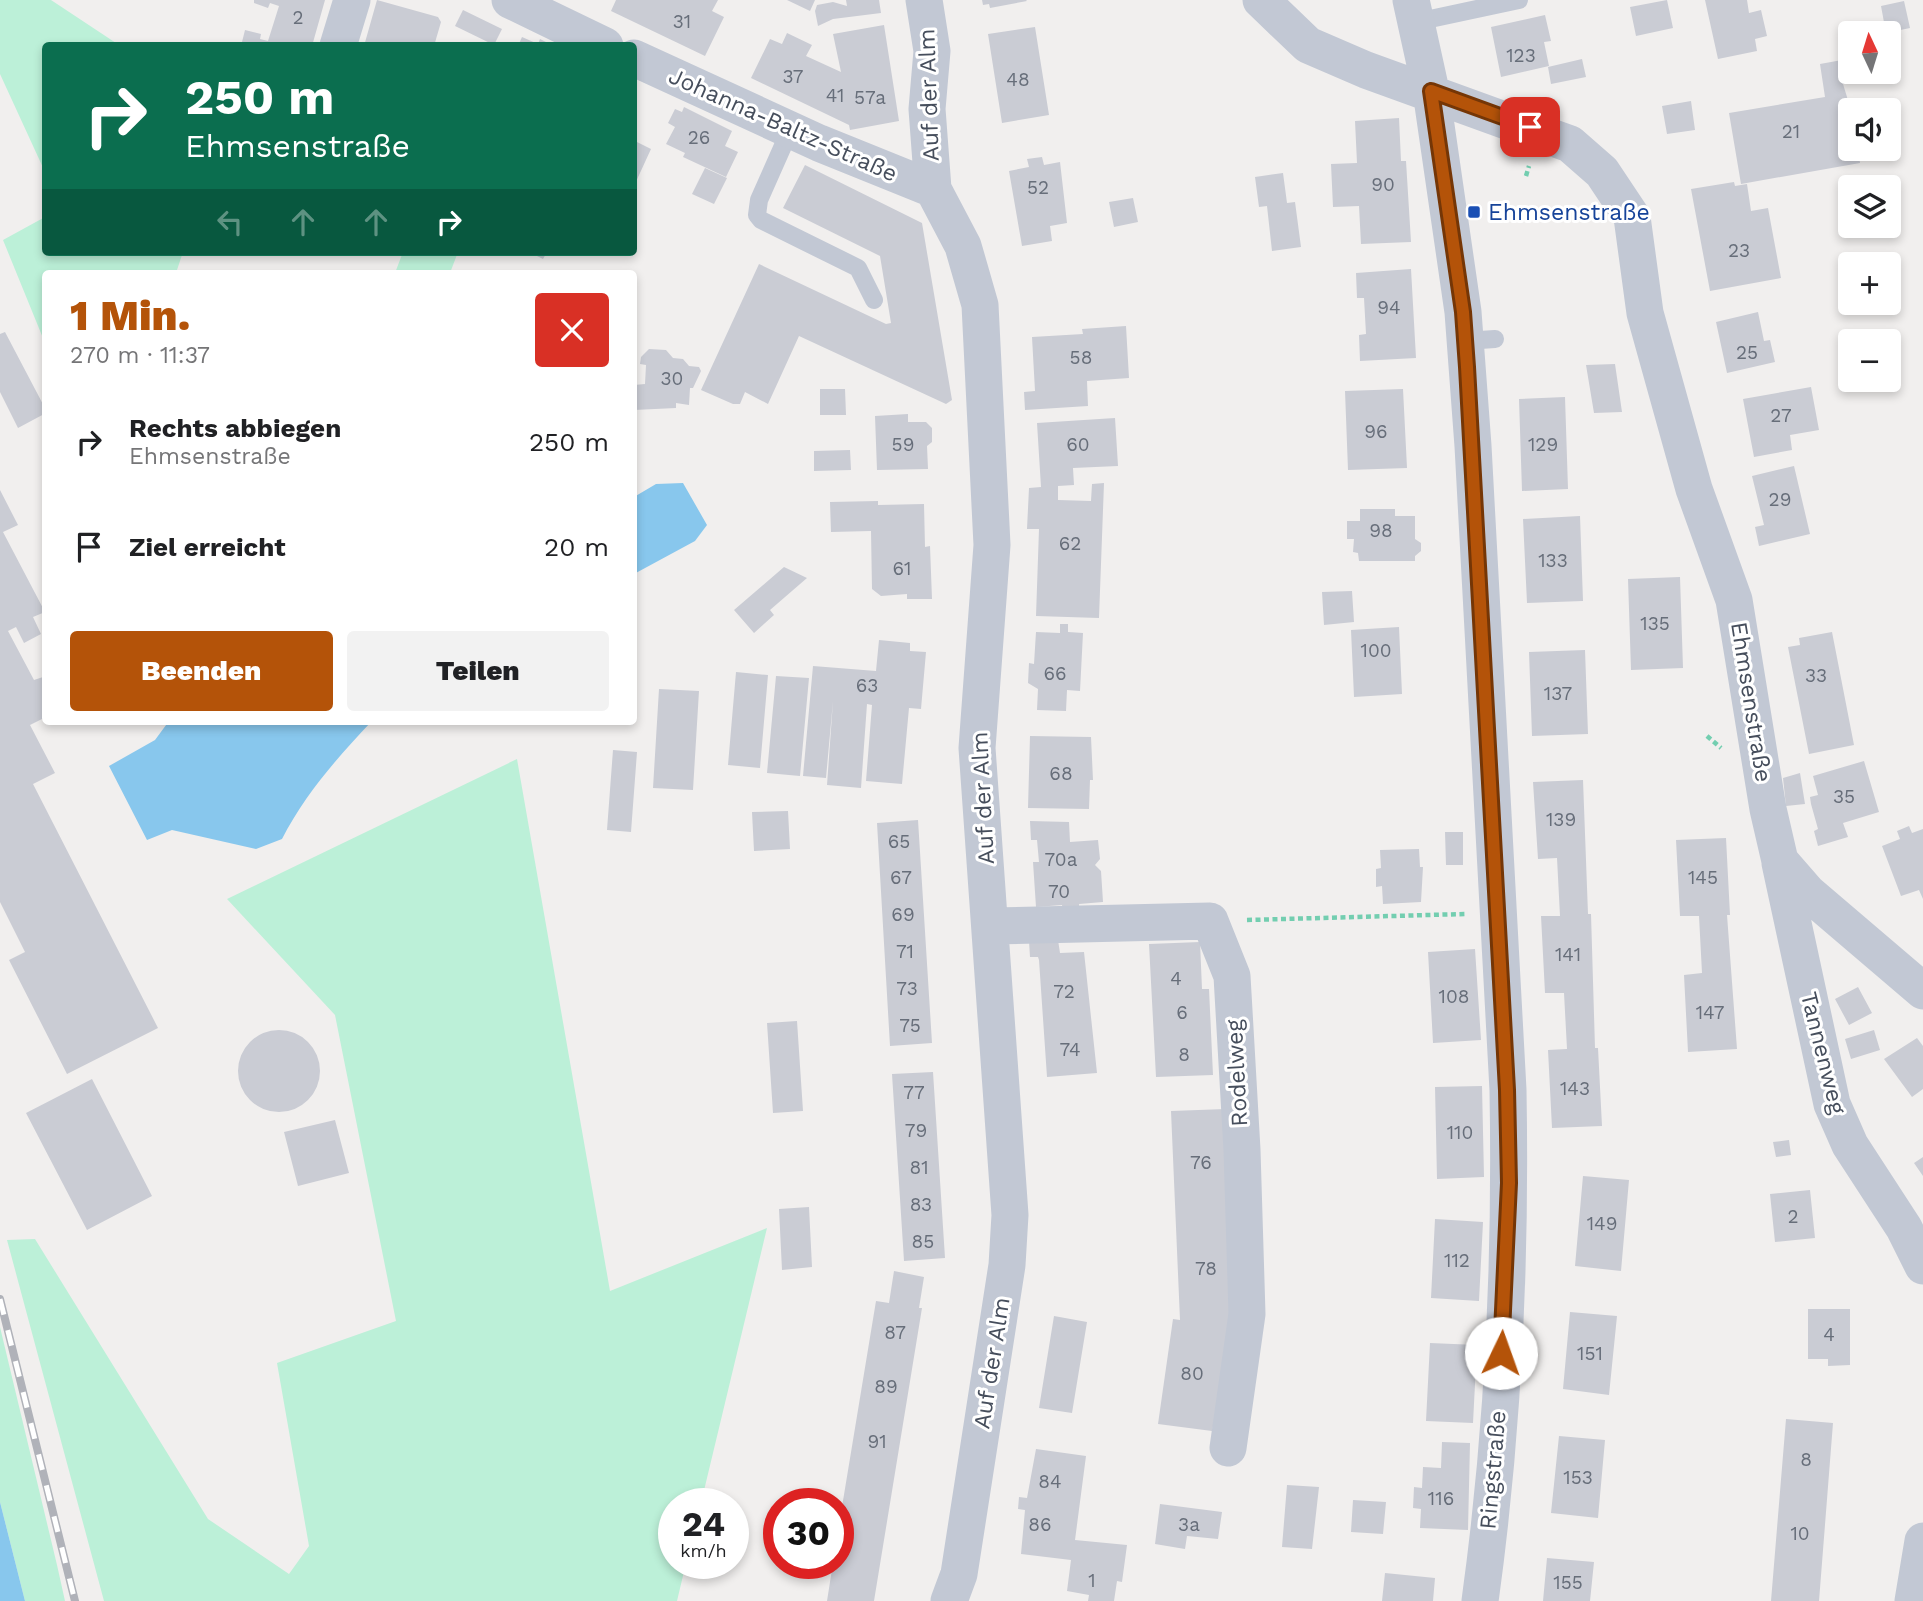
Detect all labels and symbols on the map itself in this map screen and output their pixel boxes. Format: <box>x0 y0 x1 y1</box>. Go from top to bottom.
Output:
house number: 2 <box>292 6 304 29</box>
house number: 31 <box>673 10 691 33</box>
north arrow <box>1838 21 1900 84</box>
street label: Auf der Alm <box>913 28 945 162</box>
house number: 123 <box>1506 44 1536 67</box>
street label: Johanna-Baltz-Straße <box>665 62 901 188</box>
house number: 37 <box>783 65 803 88</box>
house number: 48 <box>1006 68 1030 91</box>
house number: 41 <box>826 84 844 107</box>
house number: 57a <box>854 86 886 109</box>
pin <box>1500 97 1560 157</box>
house number: 21 <box>1782 120 1800 143</box>
house number: 26 <box>688 126 710 149</box>
house number: 90 <box>1371 173 1395 196</box>
house number: 52 <box>1027 176 1049 199</box>
place label: Ehmsenstraße <box>1488 199 1650 226</box>
marker: Ehmsenstraße <box>1466 204 1482 220</box>
house number: 23 <box>1728 239 1750 262</box>
house number: 94 <box>1377 296 1401 319</box>
house number: 25 <box>1736 341 1758 364</box>
house number: 58 <box>1070 346 1092 369</box>
house number: 30 <box>661 367 683 390</box>
house number: 27 <box>1770 404 1792 427</box>
house number: 96 <box>1364 420 1388 443</box>
house number: 59 <box>892 433 914 456</box>
house number: 60 <box>1066 433 1090 456</box>
house number: 129 <box>1528 433 1558 456</box>
house number: 29 <box>1769 488 1791 511</box>
house number: 98 <box>1369 519 1393 542</box>
house number: 62 <box>1059 532 1081 555</box>
house number: 133 <box>1538 549 1568 572</box>
house number: 61 <box>893 557 911 580</box>
house number: 135 <box>1640 612 1670 635</box>
street label: Ehmsenstraße <box>1725 620 1777 784</box>
house number: 100 <box>1360 639 1392 662</box>
house number: 66 <box>1043 662 1067 685</box>
house number: 33 <box>1805 664 1827 687</box>
house number: 63 <box>856 674 878 697</box>
house number: 137 <box>1544 682 1572 705</box>
street label: Auf der Alm <box>966 731 1000 865</box>
house number: 68 <box>1049 762 1073 785</box>
house number: 35 <box>1833 785 1855 808</box>
house number: 139 <box>1546 808 1576 831</box>
house number: 65 <box>888 830 910 853</box>
house number: 70a <box>1045 848 1078 871</box>
house number: 67 <box>890 866 912 889</box>
house number: 145 <box>1688 866 1718 889</box>
house number: 70 <box>1048 880 1070 903</box>
house number: 69 <box>891 903 915 926</box>
house number: 71 <box>896 940 914 963</box>
house number: 141 <box>1555 943 1581 966</box>
house number: 4 <box>1170 967 1182 990</box>
house number: 73 <box>896 977 918 1000</box>
house number: 72 <box>1053 980 1075 1003</box>
house number: 108 <box>1439 985 1469 1008</box>
street label: Tannenweg <box>1795 989 1851 1118</box>
house number: 6 <box>1176 1001 1188 1024</box>
house number: 147 <box>1696 1001 1724 1024</box>
house number: 75 <box>899 1014 921 1037</box>
street label: Rodelweg <box>1221 1018 1253 1127</box>
house number: 74 <box>1060 1038 1081 1061</box>
house number: 8 <box>1178 1043 1190 1066</box>
house number: 143 <box>1560 1077 1590 1100</box>
house number: 77 <box>903 1081 925 1104</box>
house number: 79 <box>905 1119 927 1142</box>
house number: 110 <box>1447 1121 1473 1144</box>
house number: 76 <box>1190 1151 1212 1174</box>
house number: 81 <box>909 1156 929 1179</box>
house number: 83 <box>910 1193 932 1216</box>
house number: 2 <box>1787 1205 1799 1228</box>
house number: 149 <box>1587 1212 1617 1235</box>
house number: 85 <box>912 1230 934 1253</box>
house number: 112 <box>1444 1249 1470 1272</box>
house number: 78 <box>1195 1257 1217 1280</box>
street label: Auf der Alm <box>968 1295 1016 1431</box>
position arrow <box>1464 1316 1538 1390</box>
house number: 87 <box>884 1321 906 1344</box>
house number: 4 <box>1823 1323 1835 1346</box>
house number: 151 <box>1577 1342 1603 1365</box>
house number: 80 <box>1180 1362 1204 1385</box>
house number: 89 <box>874 1375 898 1398</box>
street label: Ringstraße <box>1474 1410 1512 1530</box>
house number: 91 <box>867 1430 887 1453</box>
house number: 8 <box>1800 1448 1812 1471</box>
house number: 153 <box>1563 1466 1593 1489</box>
house number: 84 <box>1038 1470 1062 1493</box>
house number: 116 <box>1428 1487 1454 1510</box>
speed limit sign: 30 <box>763 1488 854 1579</box>
house number: 86 <box>1028 1513 1052 1536</box>
house number: 3a <box>1178 1513 1200 1536</box>
house number: 10 <box>1790 1522 1810 1545</box>
house number: 1 <box>1088 1569 1096 1592</box>
house number: 155 <box>1553 1571 1583 1594</box>

